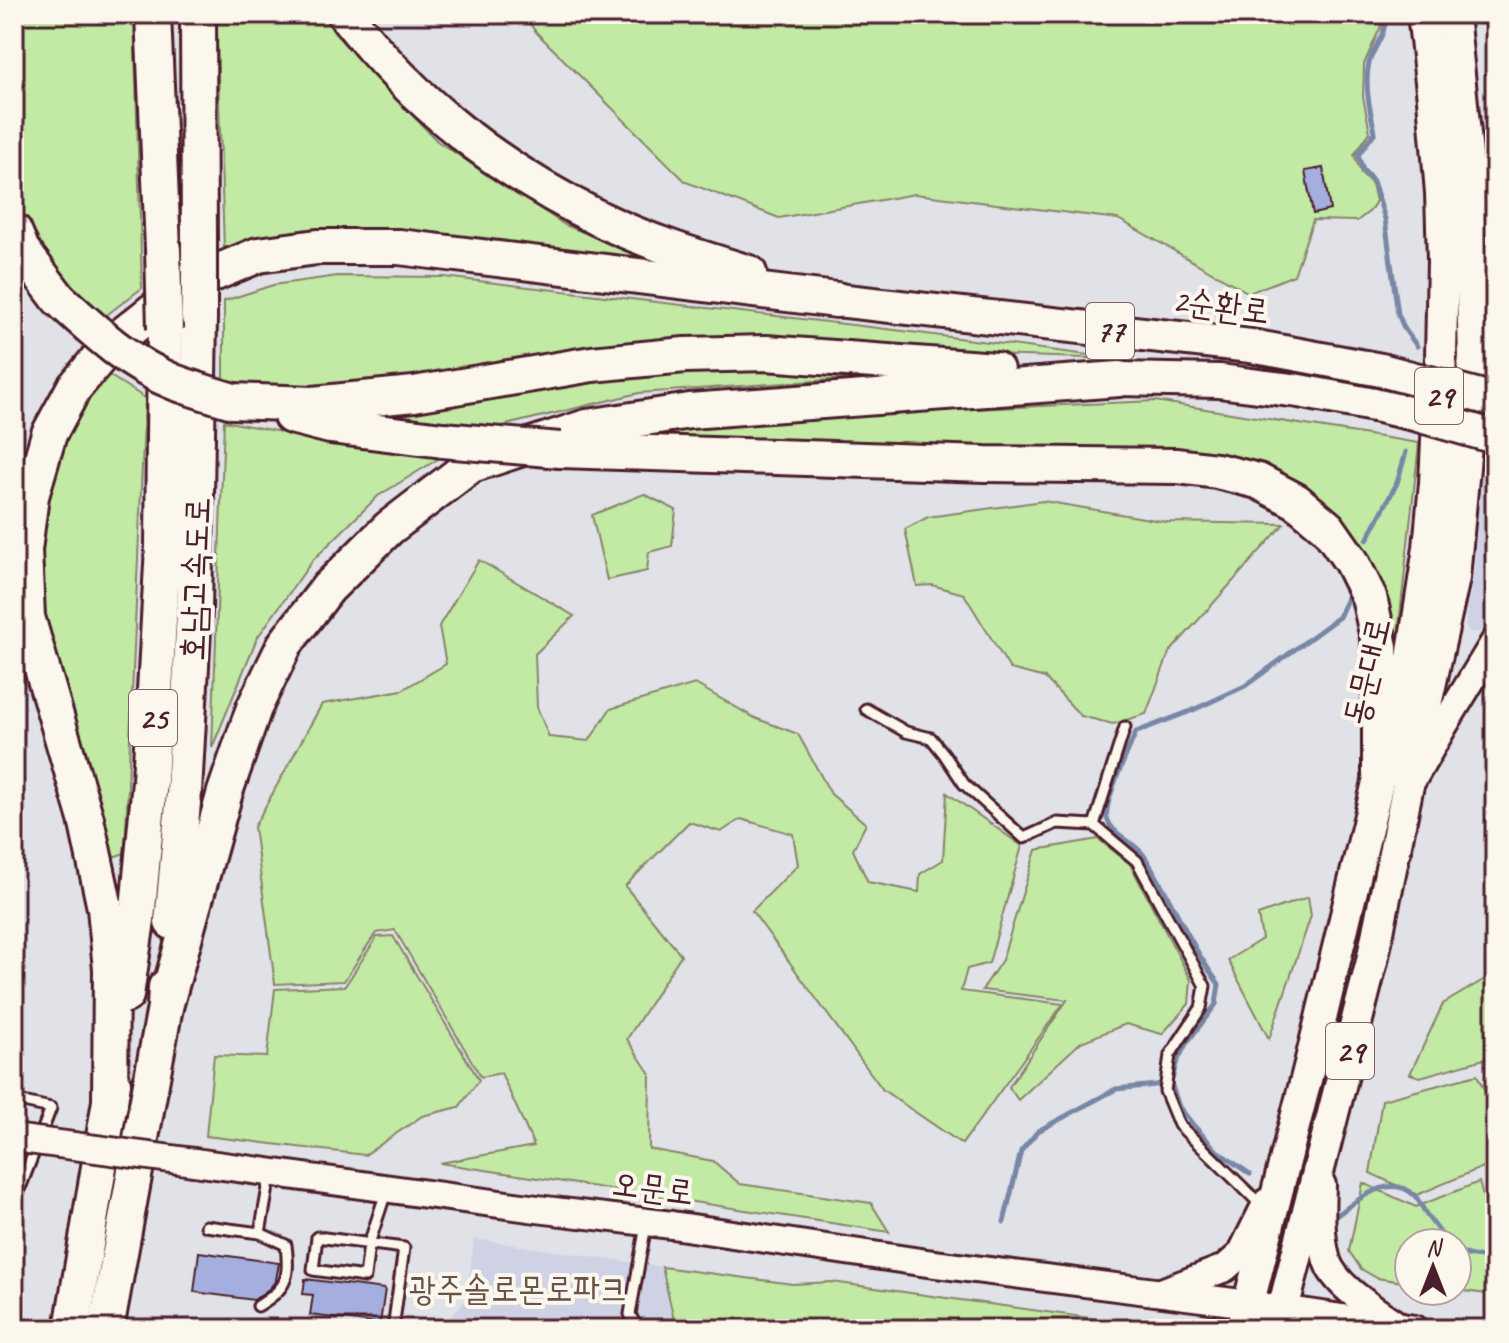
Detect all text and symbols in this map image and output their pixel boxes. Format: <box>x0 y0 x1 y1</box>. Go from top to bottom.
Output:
street label: 2순환로 <box>1170 278 1272 333</box>
road number: 77 <box>1086 303 1134 359</box>
road number: 29 <box>1415 368 1463 424</box>
street label: 호남고속도로 <box>170 496 219 662</box>
street label: 동문대로 <box>1333 613 1400 729</box>
road number: 25 <box>129 690 177 746</box>
road number: 29 <box>1326 1023 1374 1079</box>
street label: 오문로 <box>610 1161 696 1214</box>
north arrow <box>1393 1227 1473 1307</box>
text: N <box>1426 1234 1443 1262</box>
park label: 광주솔로몬로파크 <box>409 1267 627 1310</box>

